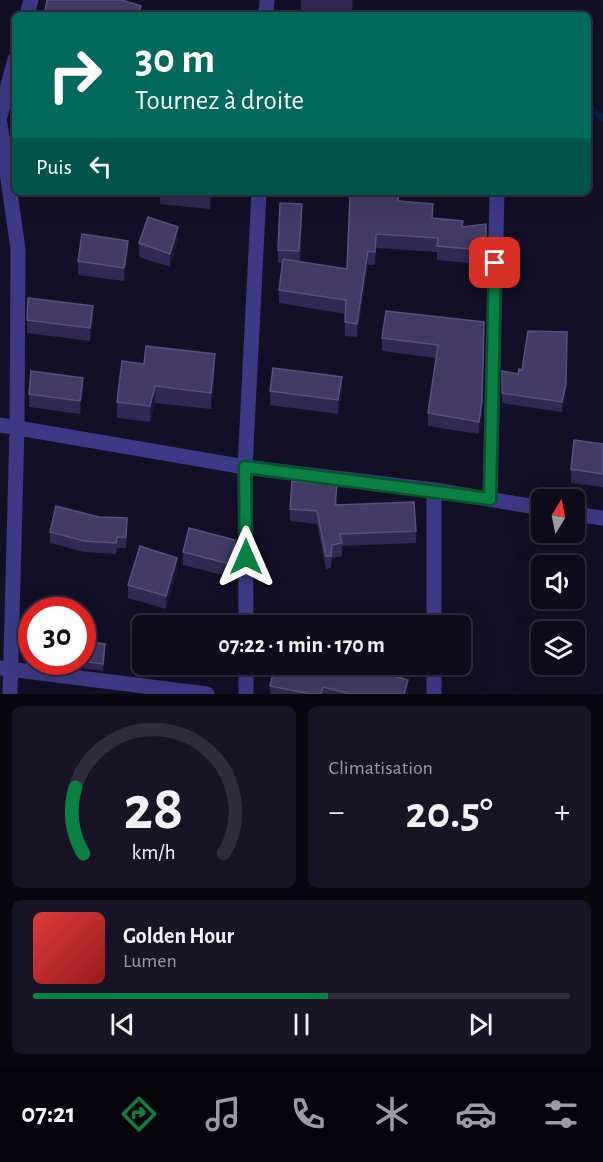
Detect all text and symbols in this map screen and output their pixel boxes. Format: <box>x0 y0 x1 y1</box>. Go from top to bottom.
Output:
icon: right <box>36 36 114 114</box>
text: 30 m <box>135 38 215 80</box>
text: Tournez à droite <box>135 87 304 114</box>
icon: left <box>84 150 117 183</box>
text: Puis <box>36 156 72 178</box>
pin <box>469 237 520 288</box>
icon: arrive <box>478 246 511 279</box>
north arrow <box>531 489 585 543</box>
map controls <box>531 489 585 675</box>
position arrow <box>214 525 278 589</box>
button: sound <box>531 555 585 609</box>
speed limit sign: 30 <box>18 597 96 675</box>
button: layers <box>531 621 585 675</box>
text: 07:22 · 1 min · 170 m <box>218 634 385 656</box>
text: Climatisation <box>329 758 433 778</box>
text: 28 <box>124 778 184 840</box>
text: 20.5° <box>405 791 493 836</box>
text: − <box>329 796 344 829</box>
text: + <box>554 796 570 829</box>
text: km/h <box>132 842 176 863</box>
text: Golden Hour <box>123 925 234 947</box>
text: Lumen <box>123 951 177 971</box>
icon: previous <box>106 1008 139 1041</box>
icon: pause <box>285 1008 318 1041</box>
icon: next <box>464 1008 497 1041</box>
icon: directions <box>118 1093 160 1135</box>
icon: music <box>202 1093 244 1135</box>
icon: phone <box>287 1093 329 1135</box>
icon: climate <box>371 1093 413 1135</box>
icon: car <box>455 1093 497 1135</box>
icon: filters <box>540 1093 582 1135</box>
text: 07:21 <box>21 1100 76 1127</box>

